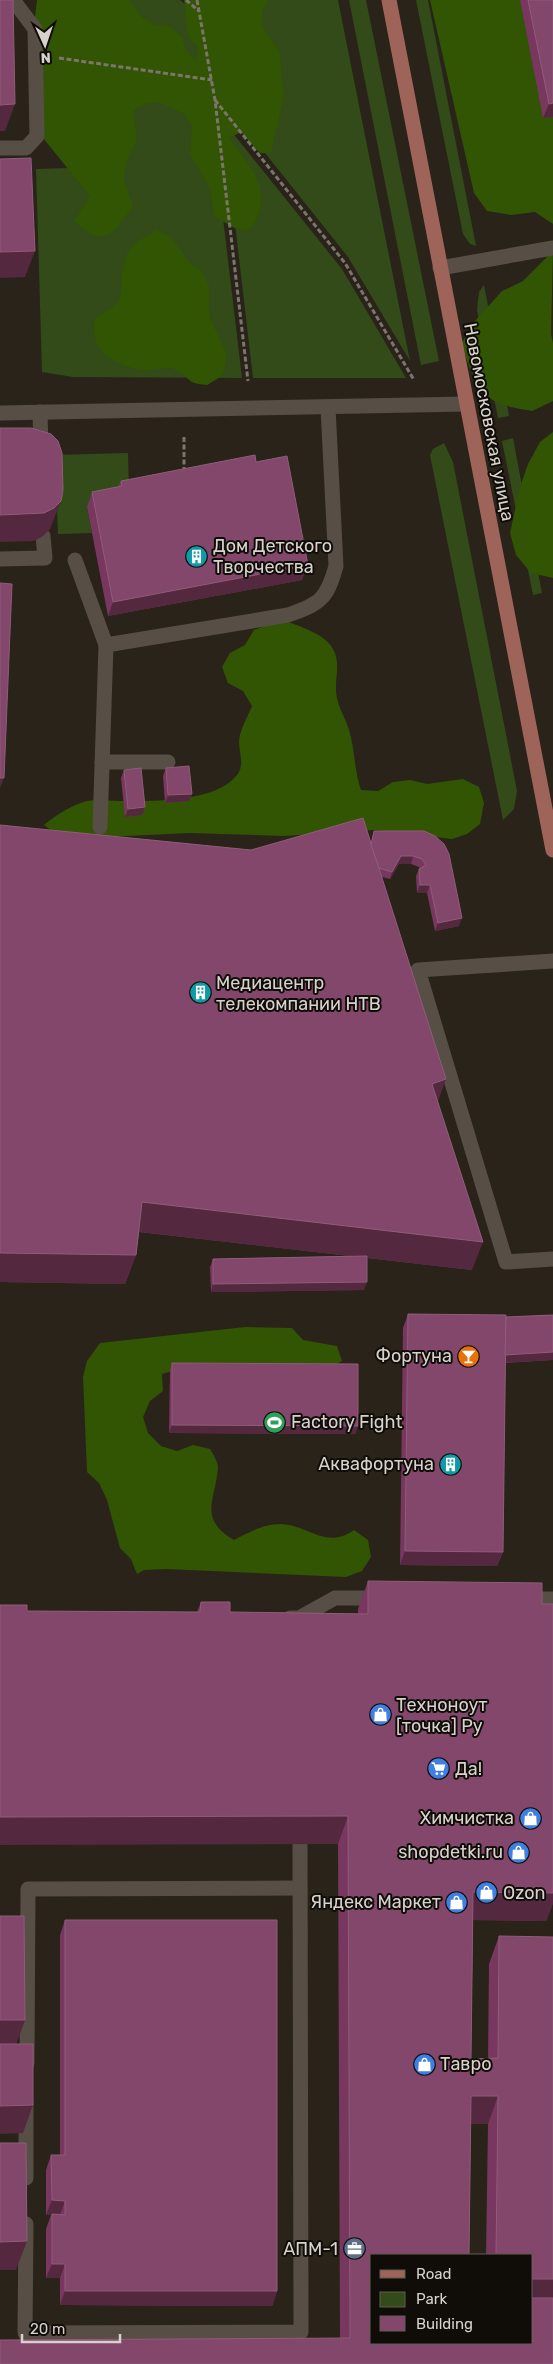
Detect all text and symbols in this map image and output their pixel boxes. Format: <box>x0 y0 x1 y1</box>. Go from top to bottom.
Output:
north arrow <box>20 20 70 70</box>
text: N <box>40 49 51 66</box>
street label: Новомосковская улица <box>459 321 519 523</box>
place label: Дом Детского Творчества <box>213 535 332 578</box>
building icon: Дом Детского Творчества <box>185 544 209 568</box>
place label: Медиацентр телекомпании НТВ <box>216 972 381 1015</box>
building icon: Медиацентр телекомпании НТВ <box>188 981 212 1005</box>
bar icon: Фортуна <box>456 1344 480 1368</box>
place label: Фортуна <box>376 1345 452 1367</box>
sports icon: Factory Fight <box>263 1410 287 1434</box>
place label: Factory Fight <box>291 1411 402 1433</box>
building icon: Аквафортуна <box>438 1452 462 1476</box>
place label: Аквафортуна <box>318 1453 434 1475</box>
place label: Техноноут [точка] Ру <box>396 1694 488 1737</box>
shop icon: Техноноут [точка] Ру <box>368 1703 392 1727</box>
supermarket icon: Да! <box>427 1757 451 1781</box>
place label: Да! <box>455 1758 482 1780</box>
shop icon: Химчистка <box>518 1806 542 1830</box>
place label: Химчистка <box>420 1807 514 1829</box>
shop icon: shopdetki.ru <box>507 1840 531 1864</box>
place label: shopdetki.ru <box>398 1841 503 1863</box>
shop icon: Ozon <box>475 1881 499 1905</box>
place label: Ozon <box>503 1882 545 1904</box>
shop icon: Яндекс Маркет <box>445 1890 469 1914</box>
place label: Яндекс Маркет <box>310 1891 441 1913</box>
shop icon: Тавро <box>412 2052 436 2076</box>
place label: Тавро <box>440 2053 492 2075</box>
office icon: АПМ-1 <box>342 2237 366 2261</box>
place label: АПМ-1 <box>283 2238 338 2260</box>
legend <box>370 2254 533 2344</box>
text: Road <box>416 2265 452 2283</box>
text: Park <box>416 2290 447 2308</box>
scale bar <box>22 2312 120 2344</box>
text: Building <box>416 2315 473 2333</box>
text: 20 m <box>30 2320 65 2338</box>

